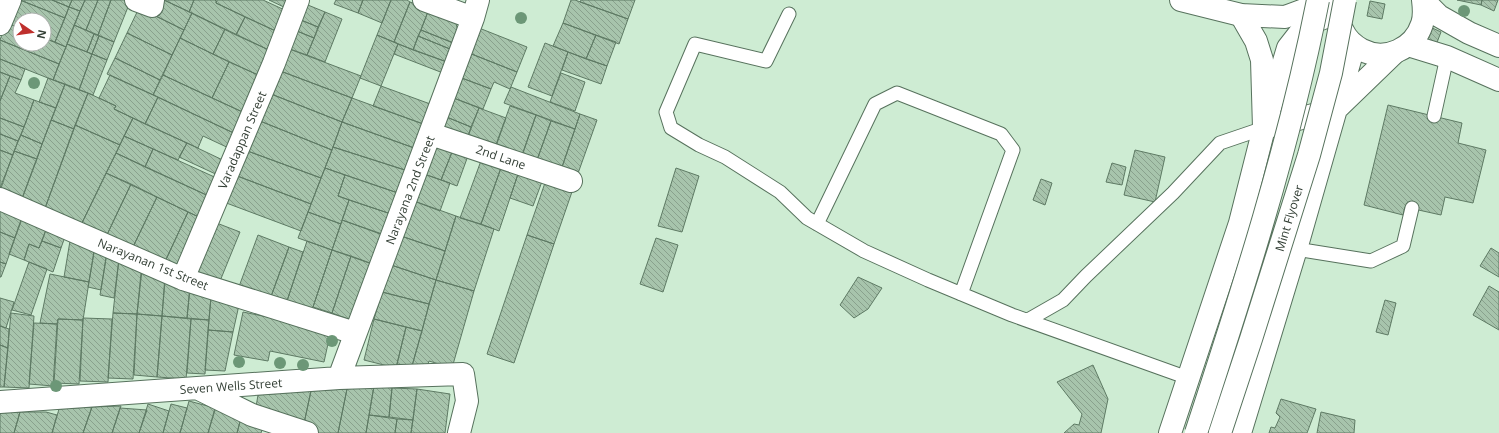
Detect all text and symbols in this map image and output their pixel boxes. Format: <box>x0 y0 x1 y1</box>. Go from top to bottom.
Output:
north arrow <box>12 12 52 52</box>
text: N <box>34 28 51 40</box>
street label: Varadappan Street <box>214 88 270 192</box>
street label: Narayana 2nd Street <box>381 133 439 247</box>
street label: 2nd Lane <box>474 141 528 174</box>
street label: Mint Flyover <box>1271 183 1307 253</box>
street label: Narayanan 1st Street <box>95 234 211 294</box>
street label: Seven Wells Street <box>179 374 283 398</box>

